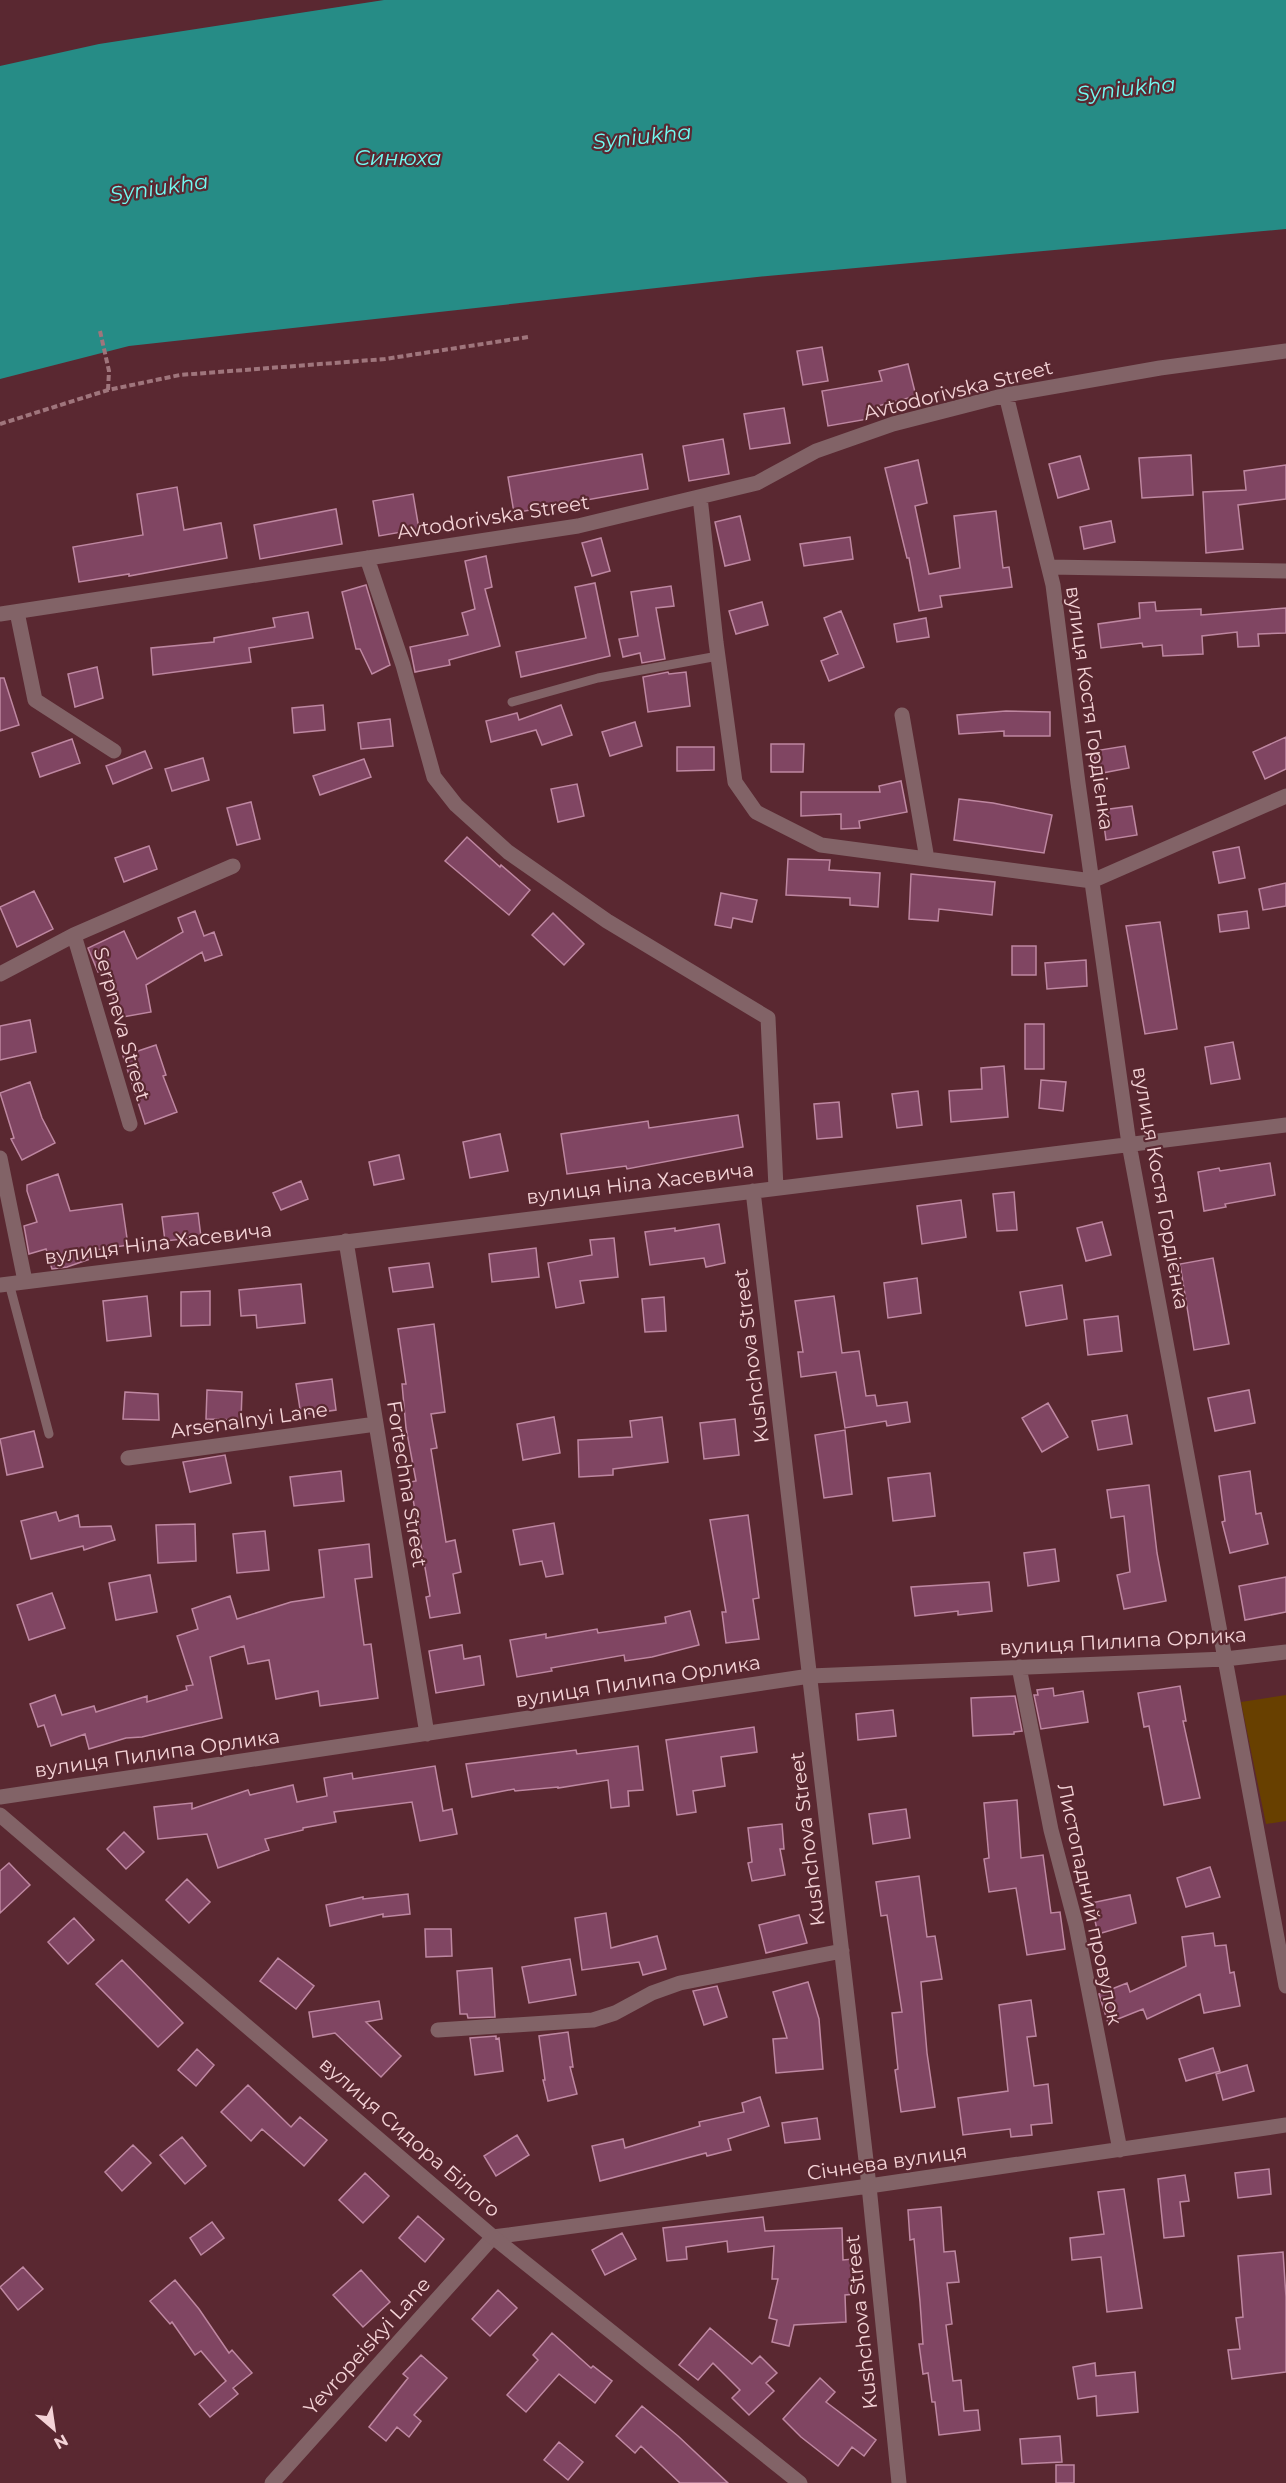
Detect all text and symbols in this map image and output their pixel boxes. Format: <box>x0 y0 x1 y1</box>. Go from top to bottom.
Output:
water label: Syniukha <box>1075 71 1177 106</box>
water label: Syniukha <box>591 119 693 154</box>
water label: Синюха <box>354 145 442 170</box>
water label: Syniukha <box>108 168 210 207</box>
street label: Avtodorivska Street <box>861 355 1055 425</box>
street label: Avtodorivska Street <box>395 490 591 544</box>
street label: вулиця Костя Гордієнка <box>1061 585 1119 831</box>
street label: Serpneva Street <box>89 944 155 1104</box>
street label: вулиця Костя Гордієнка <box>1128 1065 1194 1311</box>
street label: вулиця Ніла Хасевича <box>525 1157 755 1209</box>
street label: вулиця Ніла Хасевича <box>43 1217 273 1269</box>
street label: Kushchova Street <box>728 1267 774 1445</box>
street label: Arsenalnyi Lane <box>169 1397 329 1443</box>
street label: Fortechna Street <box>382 1399 432 1569</box>
street label: вулиця Пилипа Орлика <box>999 1623 1247 1659</box>
street label: вулиця Пилипа Орлика <box>514 1650 762 1712</box>
street label: вулиця Пилипа Орлика <box>33 1724 281 1782</box>
street label: Kushchova Street <box>784 1750 830 1928</box>
street label: Листопадний провулок <box>1053 1781 1127 2027</box>
street label: вулиця Сидора Білого <box>315 2052 505 2222</box>
street label: Січнева вулиця <box>805 2139 969 2185</box>
street label: Kushchova Street <box>840 2234 882 2410</box>
street label: Yevropeiskyi Lane <box>299 2272 435 2420</box>
north arrow <box>24 2399 84 2459</box>
text: N <box>51 2430 71 2453</box>

